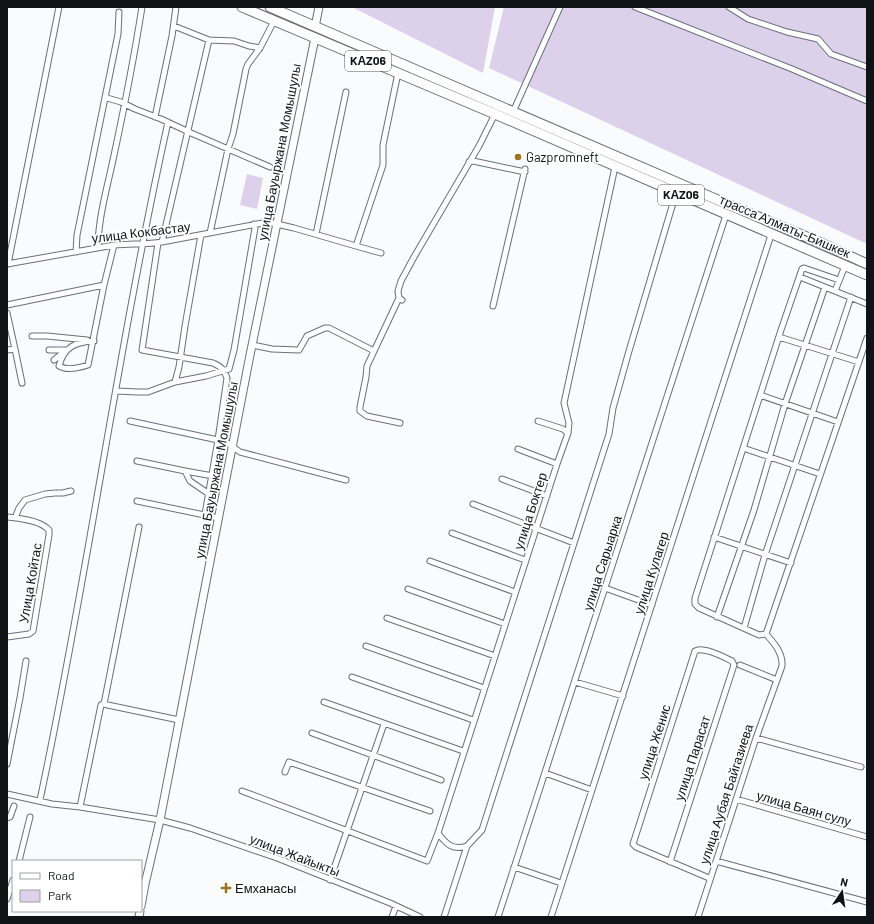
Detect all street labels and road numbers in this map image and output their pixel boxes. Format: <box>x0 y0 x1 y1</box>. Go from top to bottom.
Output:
road number: KАZ06 <box>345 51 391 71</box>
street label: улица Бауыржана Момышулы <box>254 62 304 242</box>
road number: KАZ06 <box>658 185 704 205</box>
street label: трасса Алматы-Бишкек <box>717 191 853 261</box>
street label: улица Кокбастау <box>91 218 192 246</box>
street label: улица Бауыржана Момышулы <box>191 380 241 560</box>
street label: улица Боктер <box>510 470 550 552</box>
street label: улица Сарыарка <box>579 513 625 613</box>
street label: улица Кулагер <box>630 530 672 616</box>
street label: Улица Койтас <box>15 541 45 624</box>
street label: улица Женис <box>634 702 674 782</box>
street label: улица Парасат <box>671 713 713 803</box>
street label: улица Аубая Байгазиева <box>696 721 756 866</box>
street label: улица Баян сулу <box>755 787 854 829</box>
street label: улица Жайыкты <box>248 830 342 880</box>

